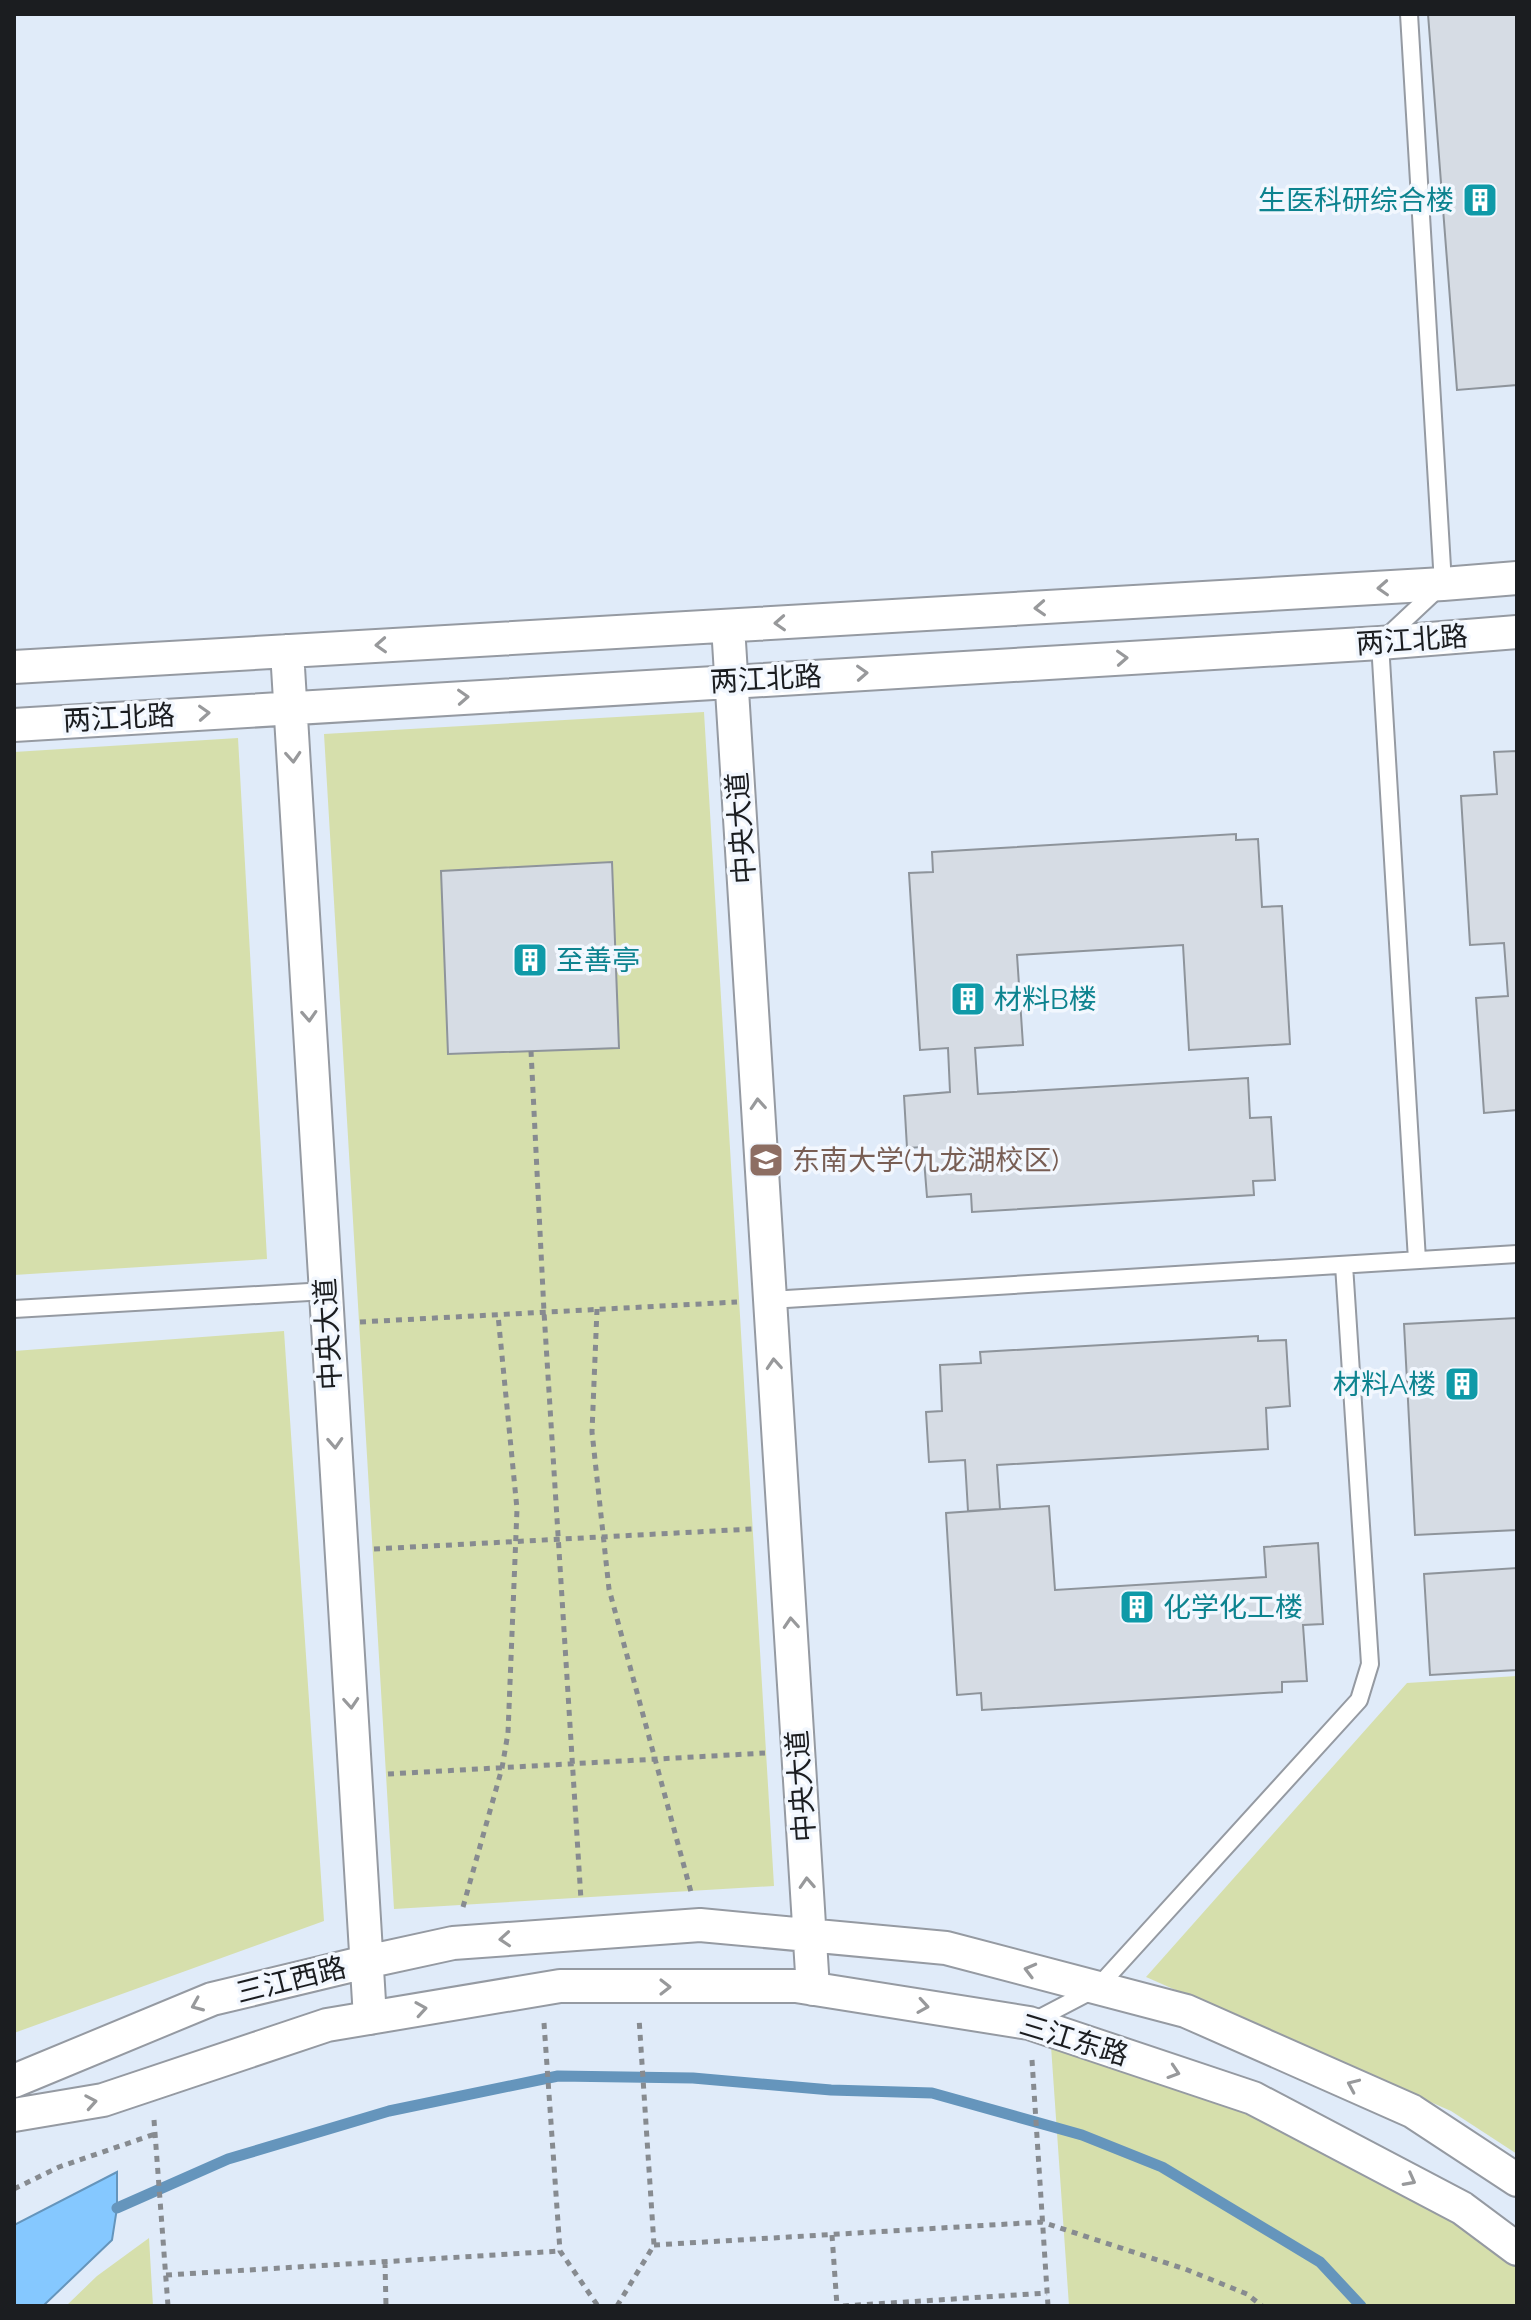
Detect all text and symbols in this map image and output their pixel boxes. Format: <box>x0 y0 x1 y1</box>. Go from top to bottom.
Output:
building icon: 生医科研综合楼 <box>1461 181 1499 219</box>
place label: 生医科研综合楼 <box>1258 184 1454 217</box>
one-way arrow <box>1376 579 1389 596</box>
one-way arrow <box>1033 599 1046 616</box>
one-way arrow <box>773 614 786 631</box>
street label: 两江北路 <box>1355 620 1469 660</box>
one-way arrow <box>374 637 387 654</box>
one-way arrow <box>1116 650 1129 667</box>
street label: 两江北路 <box>709 660 823 698</box>
one-way arrow <box>856 665 869 682</box>
one-way arrow <box>457 689 470 706</box>
street label: 两江北路 <box>62 699 176 737</box>
one-way arrow <box>198 705 211 722</box>
one-way arrow <box>284 751 301 764</box>
street label: 中央大道 <box>721 771 761 885</box>
building icon: 至善亭 <box>511 941 549 979</box>
place label: 至善亭 <box>556 944 640 977</box>
building icon: 材料B楼 <box>949 980 987 1018</box>
place label: 材料B楼 <box>994 983 1097 1016</box>
one-way arrow <box>300 1010 317 1023</box>
one-way arrow <box>750 1097 767 1110</box>
school or university icon: 东南大学(九龙湖校区) <box>747 1141 785 1179</box>
place label: 东南大学(九龙湖校区) <box>792 1144 1059 1177</box>
street label: 中央大道 <box>309 1277 347 1391</box>
one-way arrow <box>766 1357 783 1370</box>
building icon: 材料A楼 <box>1443 1365 1481 1403</box>
place label: 材料A楼 <box>1333 1368 1436 1401</box>
one-way arrow <box>326 1437 343 1450</box>
building icon: 化学化工楼 <box>1118 1588 1156 1626</box>
place label: 化学化工楼 <box>1163 1591 1303 1624</box>
one-way arrow <box>782 1616 799 1629</box>
one-way arrow <box>342 1697 359 1710</box>
street label: 中央大道 <box>781 1729 821 1843</box>
one-way arrow <box>799 1876 816 1889</box>
one-way arrow <box>498 1930 511 1947</box>
street label: 三江西路 <box>233 1950 349 2010</box>
one-way arrow <box>1024 1963 1037 1980</box>
one-way arrow <box>659 1978 672 1996</box>
one-way arrow <box>191 1995 205 2012</box>
one-way arrow <box>916 1997 930 2014</box>
one-way arrow <box>414 2001 428 2018</box>
street label: 三江东路 <box>1016 2008 1132 2072</box>
one-way arrow <box>1166 2062 1180 2078</box>
one-way arrow <box>1347 2079 1361 2095</box>
one-way arrow <box>84 2094 98 2111</box>
one-way arrow <box>1401 2171 1416 2186</box>

